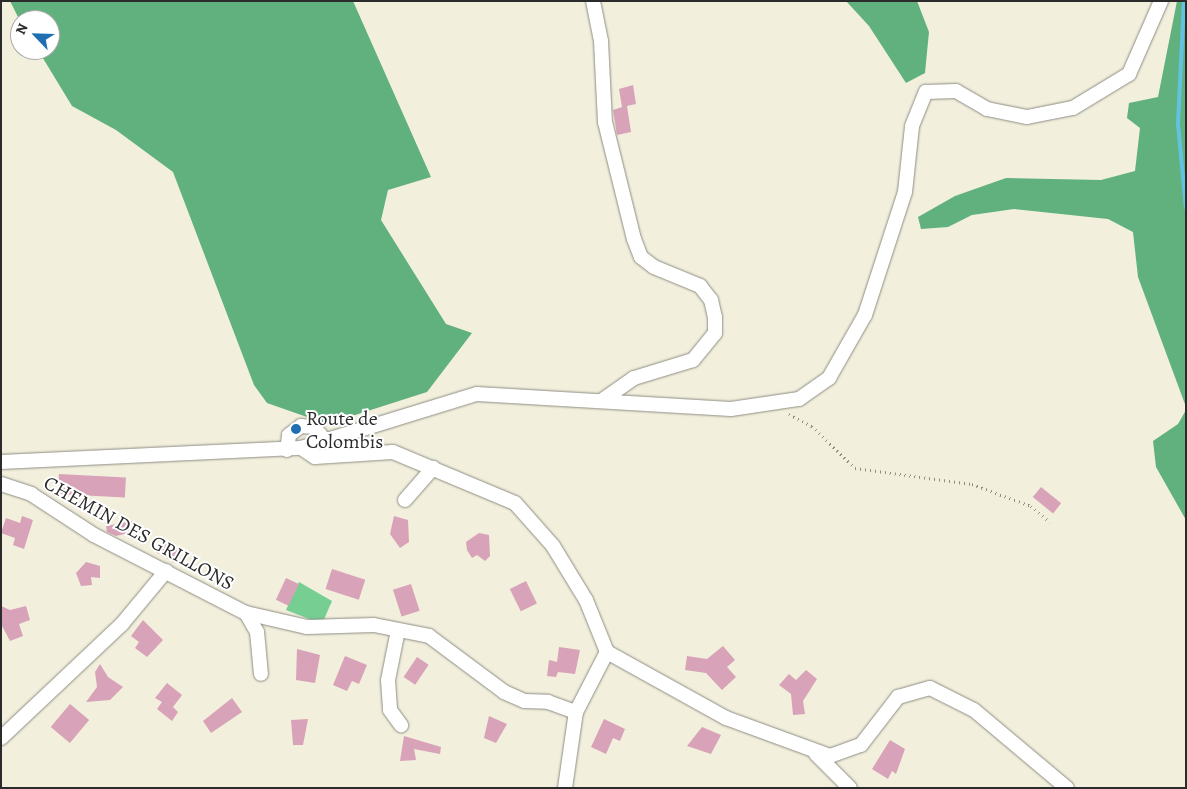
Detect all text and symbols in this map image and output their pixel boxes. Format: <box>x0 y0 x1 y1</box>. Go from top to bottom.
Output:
north arrow <box>10 10 60 60</box>
text: N <box>11 21 33 38</box>
place label: Route de Colombis <box>306 406 383 453</box>
marker: Route de Colombis <box>290 423 302 435</box>
street label: CHEMIN DES GRILLONS <box>40 471 238 595</box>

